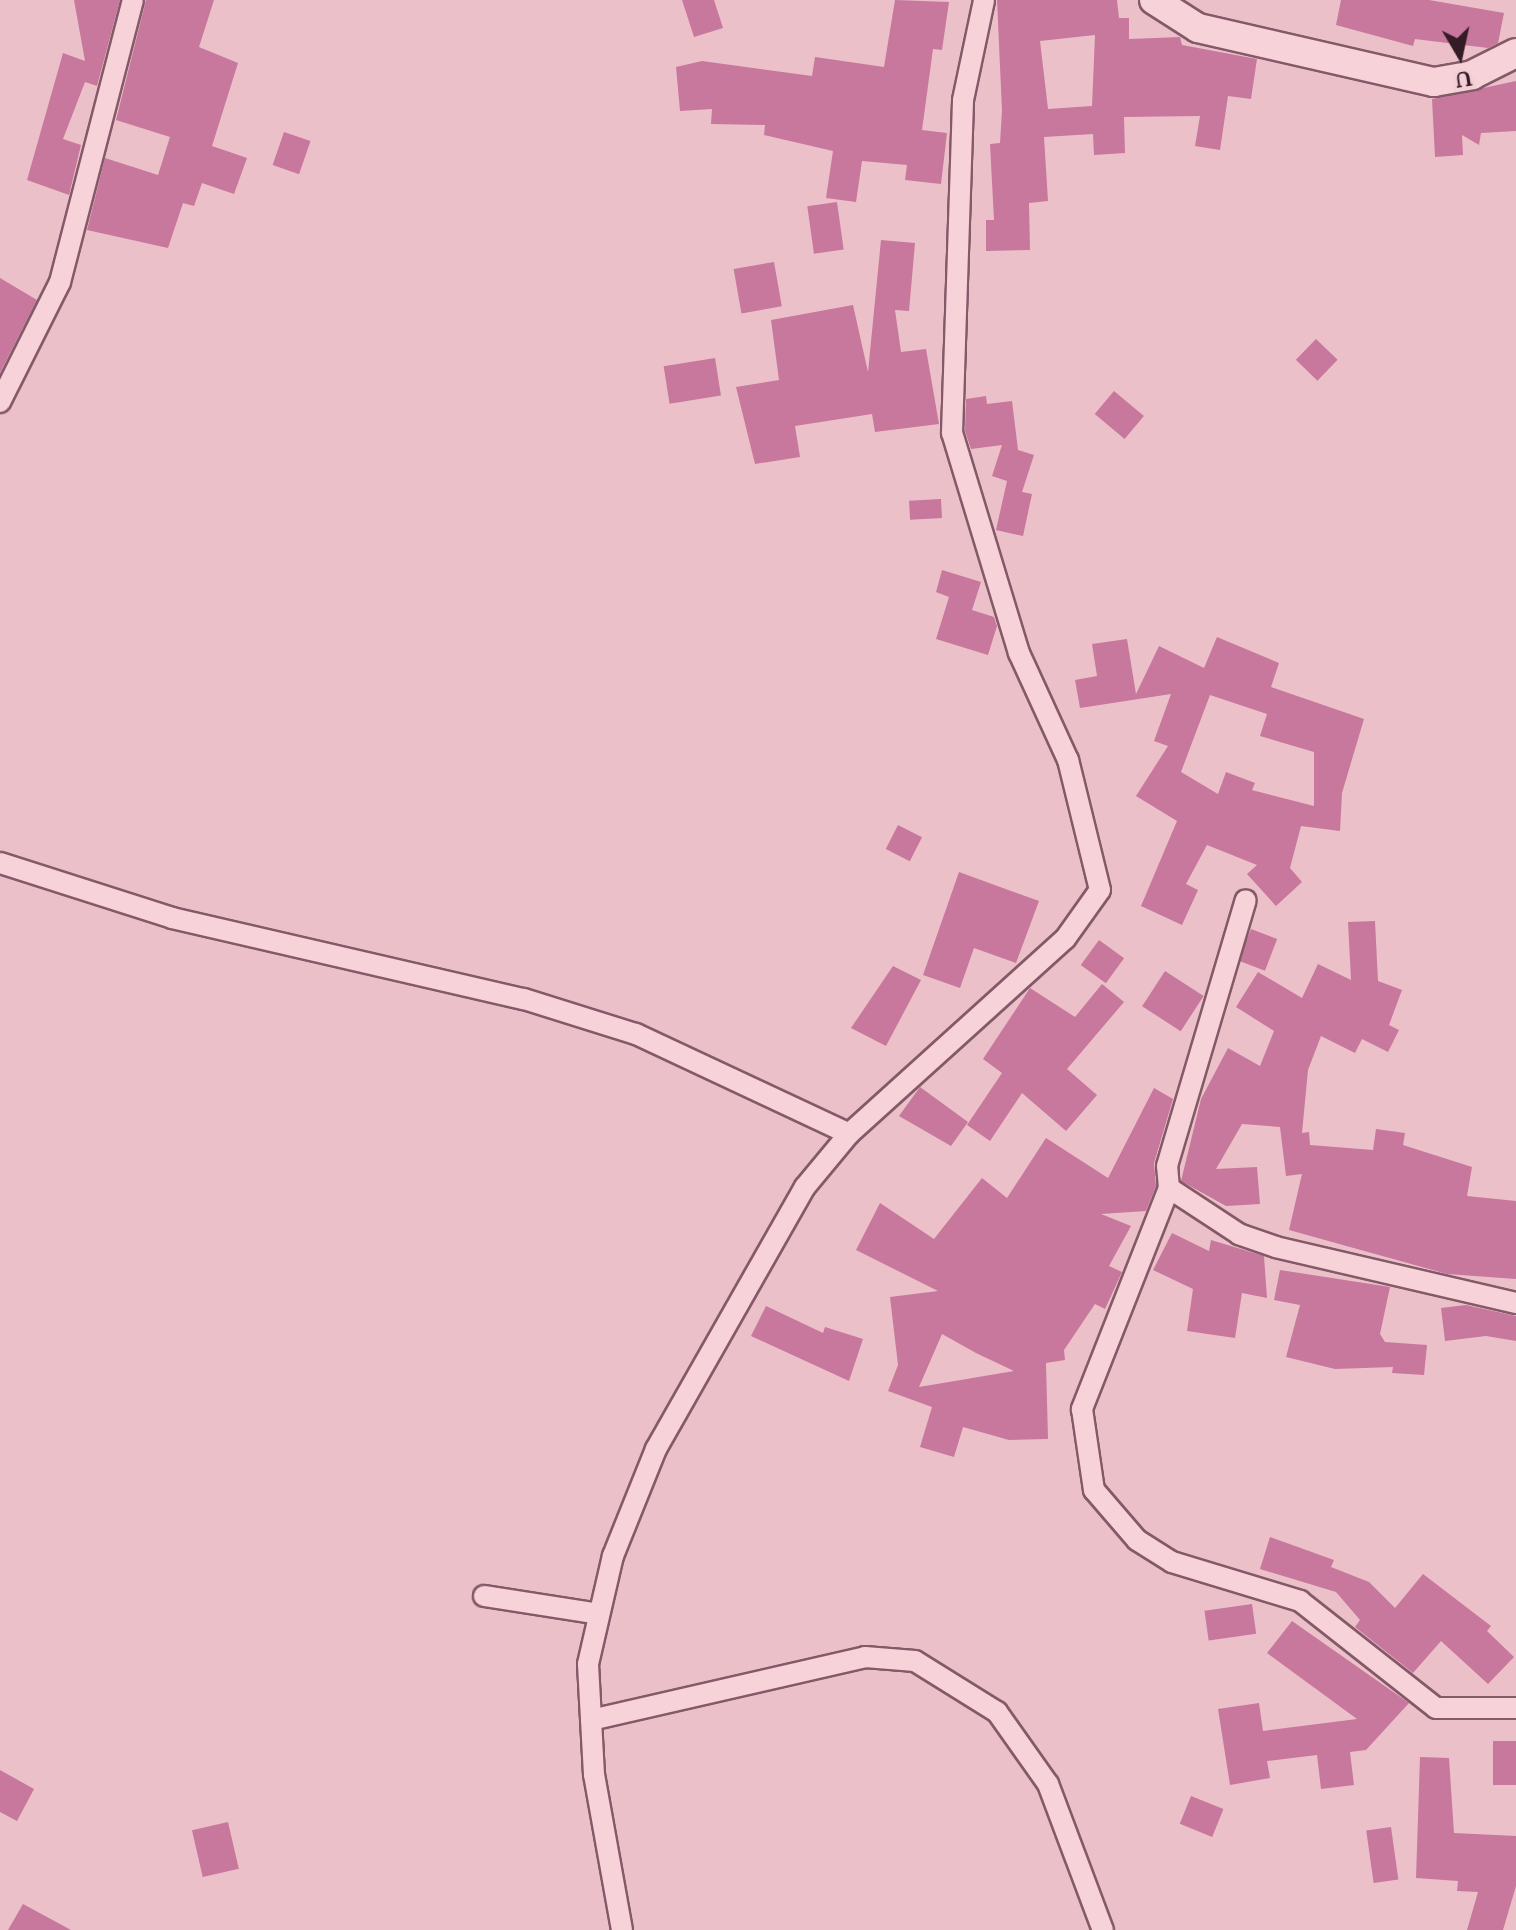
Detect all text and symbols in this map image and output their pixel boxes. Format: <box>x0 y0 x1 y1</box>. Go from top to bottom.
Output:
north arrow <box>1420 16 1500 96</box>
text: U <box>1453 65 1474 95</box>

